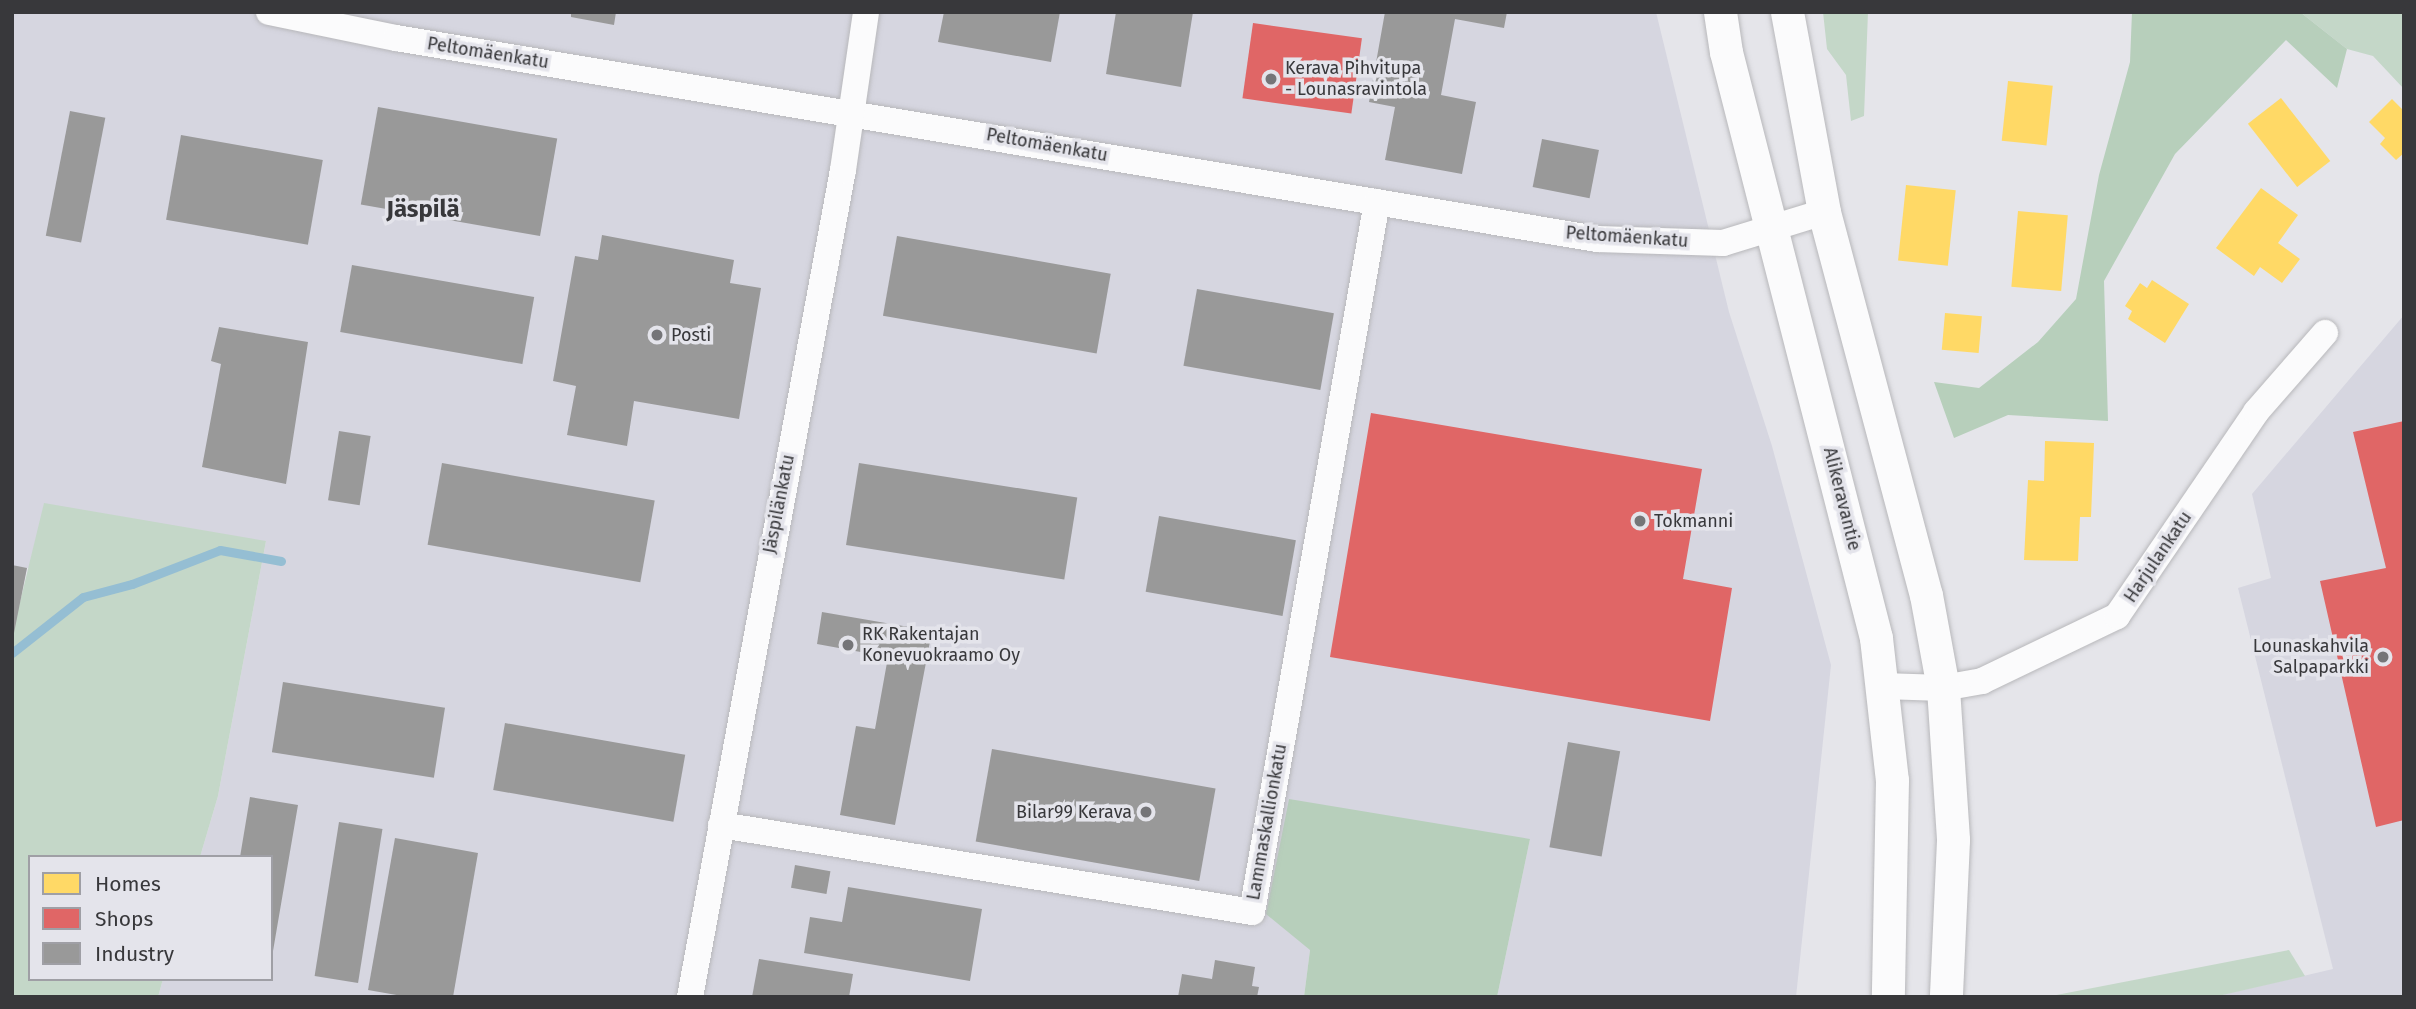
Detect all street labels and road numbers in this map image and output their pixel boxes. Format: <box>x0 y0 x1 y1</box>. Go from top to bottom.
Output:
street label: Peltomäenkatu <box>426 33 550 73</box>
street label: Peltomäenkatu <box>985 124 1109 166</box>
street label: Peltomäenkatu <box>1565 222 1689 252</box>
street label: Alikeravantie <box>1819 445 1865 553</box>
street label: Jäspilänkatu <box>759 453 799 555</box>
street label: Harjulankatu <box>2120 507 2196 607</box>
street label: Lammaskallionkatu <box>1243 742 1291 902</box>

